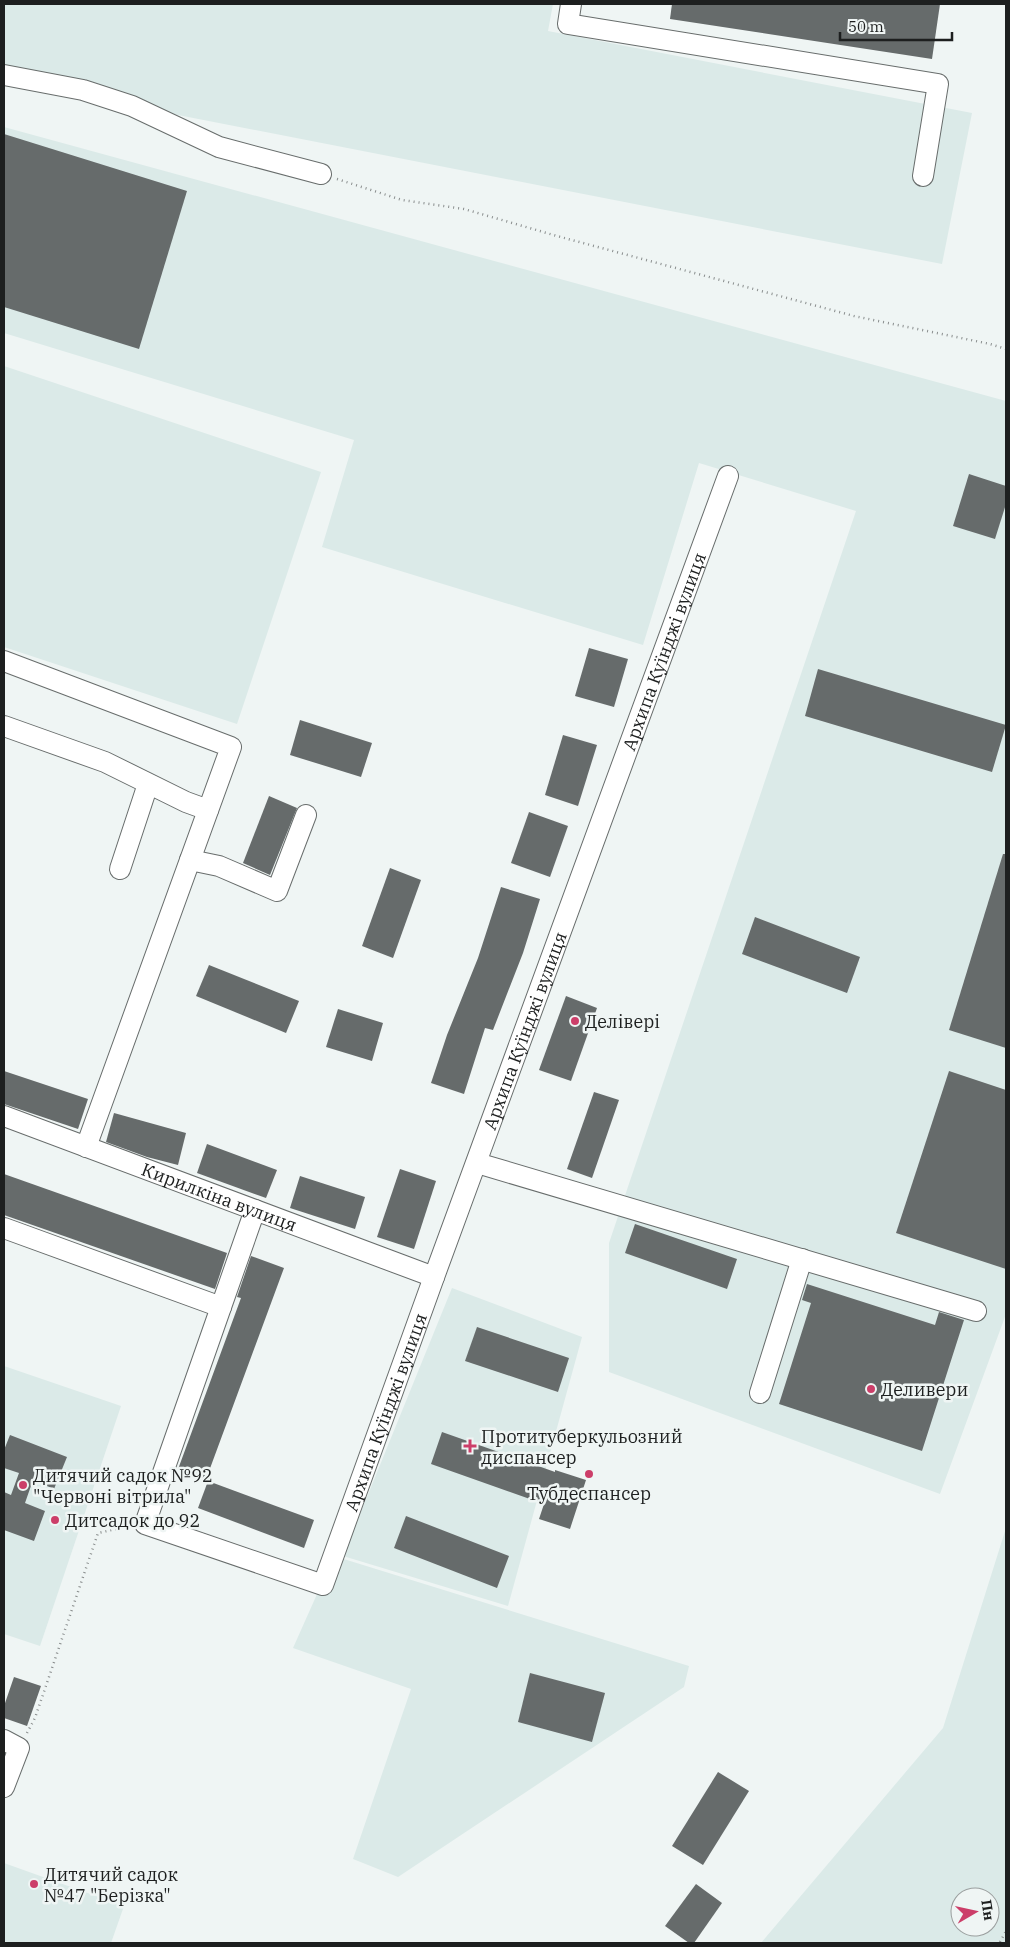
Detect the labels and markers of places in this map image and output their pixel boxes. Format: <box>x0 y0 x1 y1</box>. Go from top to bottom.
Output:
place label: Делівері <box>585 1010 660 1033</box>
marker: Делівері <box>569 1015 581 1027</box>
place label: Деливери <box>881 1378 968 1401</box>
marker: Деливери <box>865 1383 877 1395</box>
place label: Протитуберкульозний диспансер <box>481 1425 683 1469</box>
marker: Протитуберкульозний диспансер <box>463 1439 477 1453</box>
place label: Дитячий садок №92 "Червонi вiтрила" <box>33 1464 213 1508</box>
marker: Тубдеспансер <box>583 1468 595 1480</box>
marker: Дитячий садок №92 "Червонi вiтрила" <box>17 1479 29 1491</box>
place label: Тубдеспансер <box>527 1482 651 1505</box>
place label: Дитсадок до 92 <box>65 1509 200 1532</box>
marker: Дитсадок до 92 <box>49 1514 61 1526</box>
place label: Дитячий садок №47 "Берізка" <box>44 1863 178 1907</box>
marker: Дитячий садок №47 "Берізка" <box>28 1878 40 1890</box>

